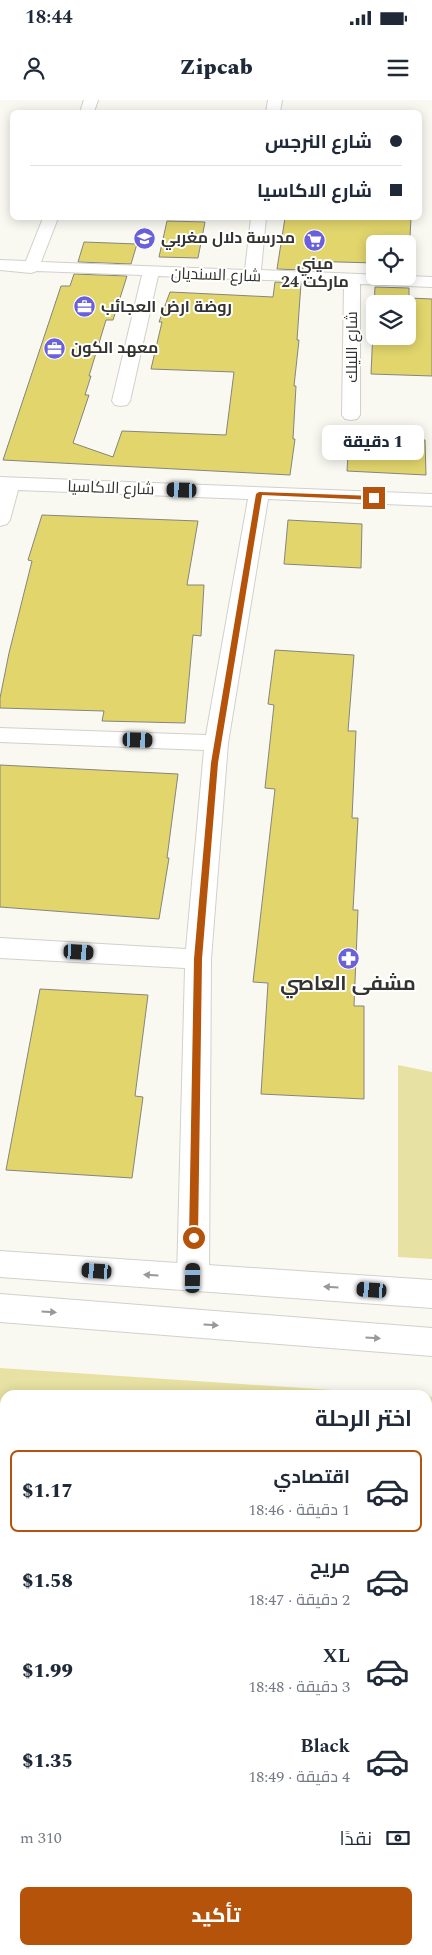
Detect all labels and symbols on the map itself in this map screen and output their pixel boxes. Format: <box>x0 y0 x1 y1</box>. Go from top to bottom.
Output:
school or university icon: مدرسة دلال مغربي <box>133 226 157 250</box>
place label: مدرسة دلال مغربي <box>161 226 295 250</box>
supermarket icon: ميني ماركت 24 <box>303 228 327 252</box>
place label: ميني ماركت 24 <box>281 252 349 294</box>
street label: شارع السنديان <box>170 261 262 289</box>
office icon: روضة ارض العجائب <box>73 295 97 319</box>
place label: روضة ارض العجائب <box>101 295 232 319</box>
street label: شارع الليلك <box>340 311 364 383</box>
office icon: معهد الكون <box>43 336 67 360</box>
place label: معهد الكون <box>71 336 158 360</box>
callout: 1 دقيقة <box>323 426 425 460</box>
street label: شارع الاكاسيا <box>67 474 155 502</box>
car <box>166 482 197 498</box>
route end <box>363 487 385 509</box>
car <box>122 732 153 748</box>
car <box>63 944 94 960</box>
pharmacy icon: مشفى العاصي <box>336 946 360 970</box>
place label: مشفى العاصي <box>280 969 416 999</box>
route start <box>183 1227 205 1249</box>
car <box>81 1262 112 1280</box>
car <box>185 1263 200 1293</box>
one-way arrow <box>143 1271 159 1279</box>
car <box>356 1281 387 1299</box>
one-way arrow <box>323 1283 339 1291</box>
one-way arrow <box>41 1309 57 1317</box>
one-way arrow <box>203 1321 219 1329</box>
one-way arrow <box>365 1334 381 1342</box>

